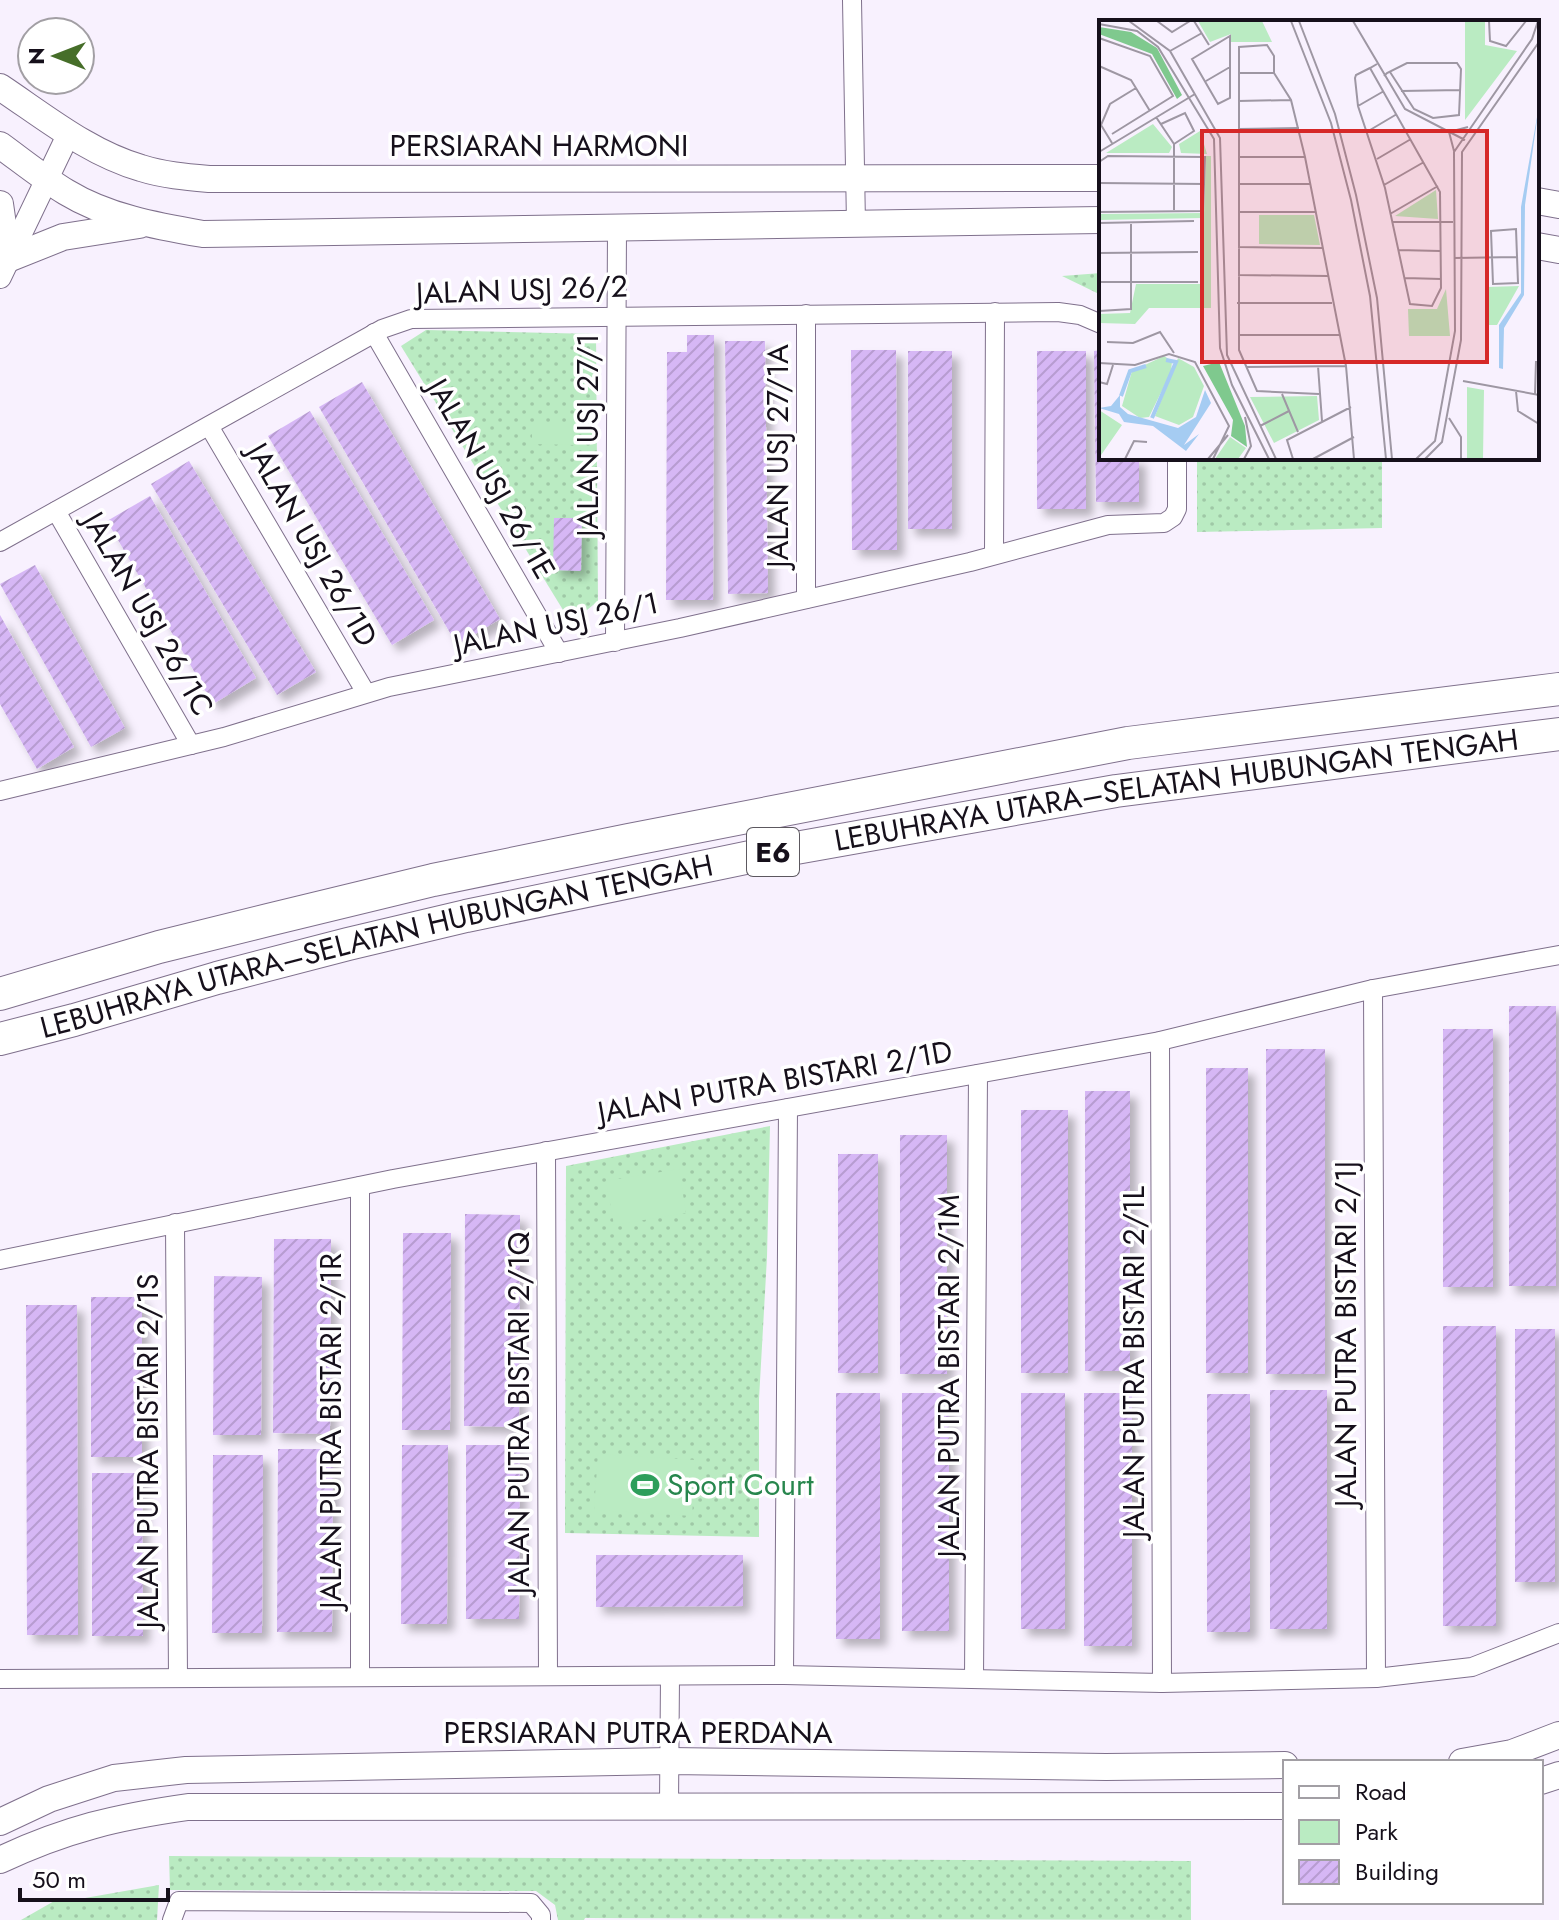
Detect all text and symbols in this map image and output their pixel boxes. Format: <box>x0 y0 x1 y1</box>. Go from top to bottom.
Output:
north arrow <box>16 16 96 96</box>
inset map <box>1099 20 1539 460</box>
text: N <box>20 47 52 65</box>
street label: PERSIARAN HARMONI <box>390 124 688 167</box>
street label: JALAN USJ 26/2 <box>411 264 629 315</box>
street label: JALAN USJ 27/1 <box>566 333 609 541</box>
street label: JALAN USJ 27/1A <box>756 344 799 572</box>
street label: JALAN USJ 26/1E <box>415 367 566 587</box>
street label: JALAN USJ 26/1D <box>235 432 388 654</box>
street label: JALAN USJ 26/1C <box>71 500 224 724</box>
street label: JALAN USJ 26/1 <box>446 581 662 667</box>
street label: LEBUHRAYA UTARA–SELATAN HUBUNGAN TENGAH <box>831 717 1521 862</box>
road number: E6 <box>747 828 799 876</box>
street label: LEBUHRAYA UTARA–SELATAN HUBUNGAN TENGAH <box>36 843 717 1049</box>
street label: JALAN PUTRA BISTARI 2/1D <box>590 1029 955 1135</box>
street label: JALAN PUTRA BISTARI 2/1J <box>1324 1161 1367 1511</box>
street label: JALAN PUTRA BISTARI 2/1L <box>1112 1185 1155 1542</box>
street label: JALAN PUTRA BISTARI 2/1M <box>927 1195 970 1561</box>
street label: JALAN PUTRA BISTARI 2/1Q <box>497 1232 540 1598</box>
street label: JALAN PUTRA BISTARI 2/1R <box>309 1253 352 1613</box>
street label: JALAN PUTRA BISTARI 2/1S <box>126 1273 169 1633</box>
place label: Sport Court <box>667 1463 814 1506</box>
sports icon: Sport Court <box>630 1470 660 1500</box>
street label: PERSIARAN PUTRA PERDANA <box>443 1711 833 1754</box>
legend <box>1283 1760 1543 1904</box>
text: Road <box>1355 1774 1407 1809</box>
text: Park <box>1355 1814 1398 1849</box>
scale bar <box>20 1852 168 1902</box>
text: Building <box>1355 1854 1439 1889</box>
text: 50 m <box>32 1862 86 1897</box>

